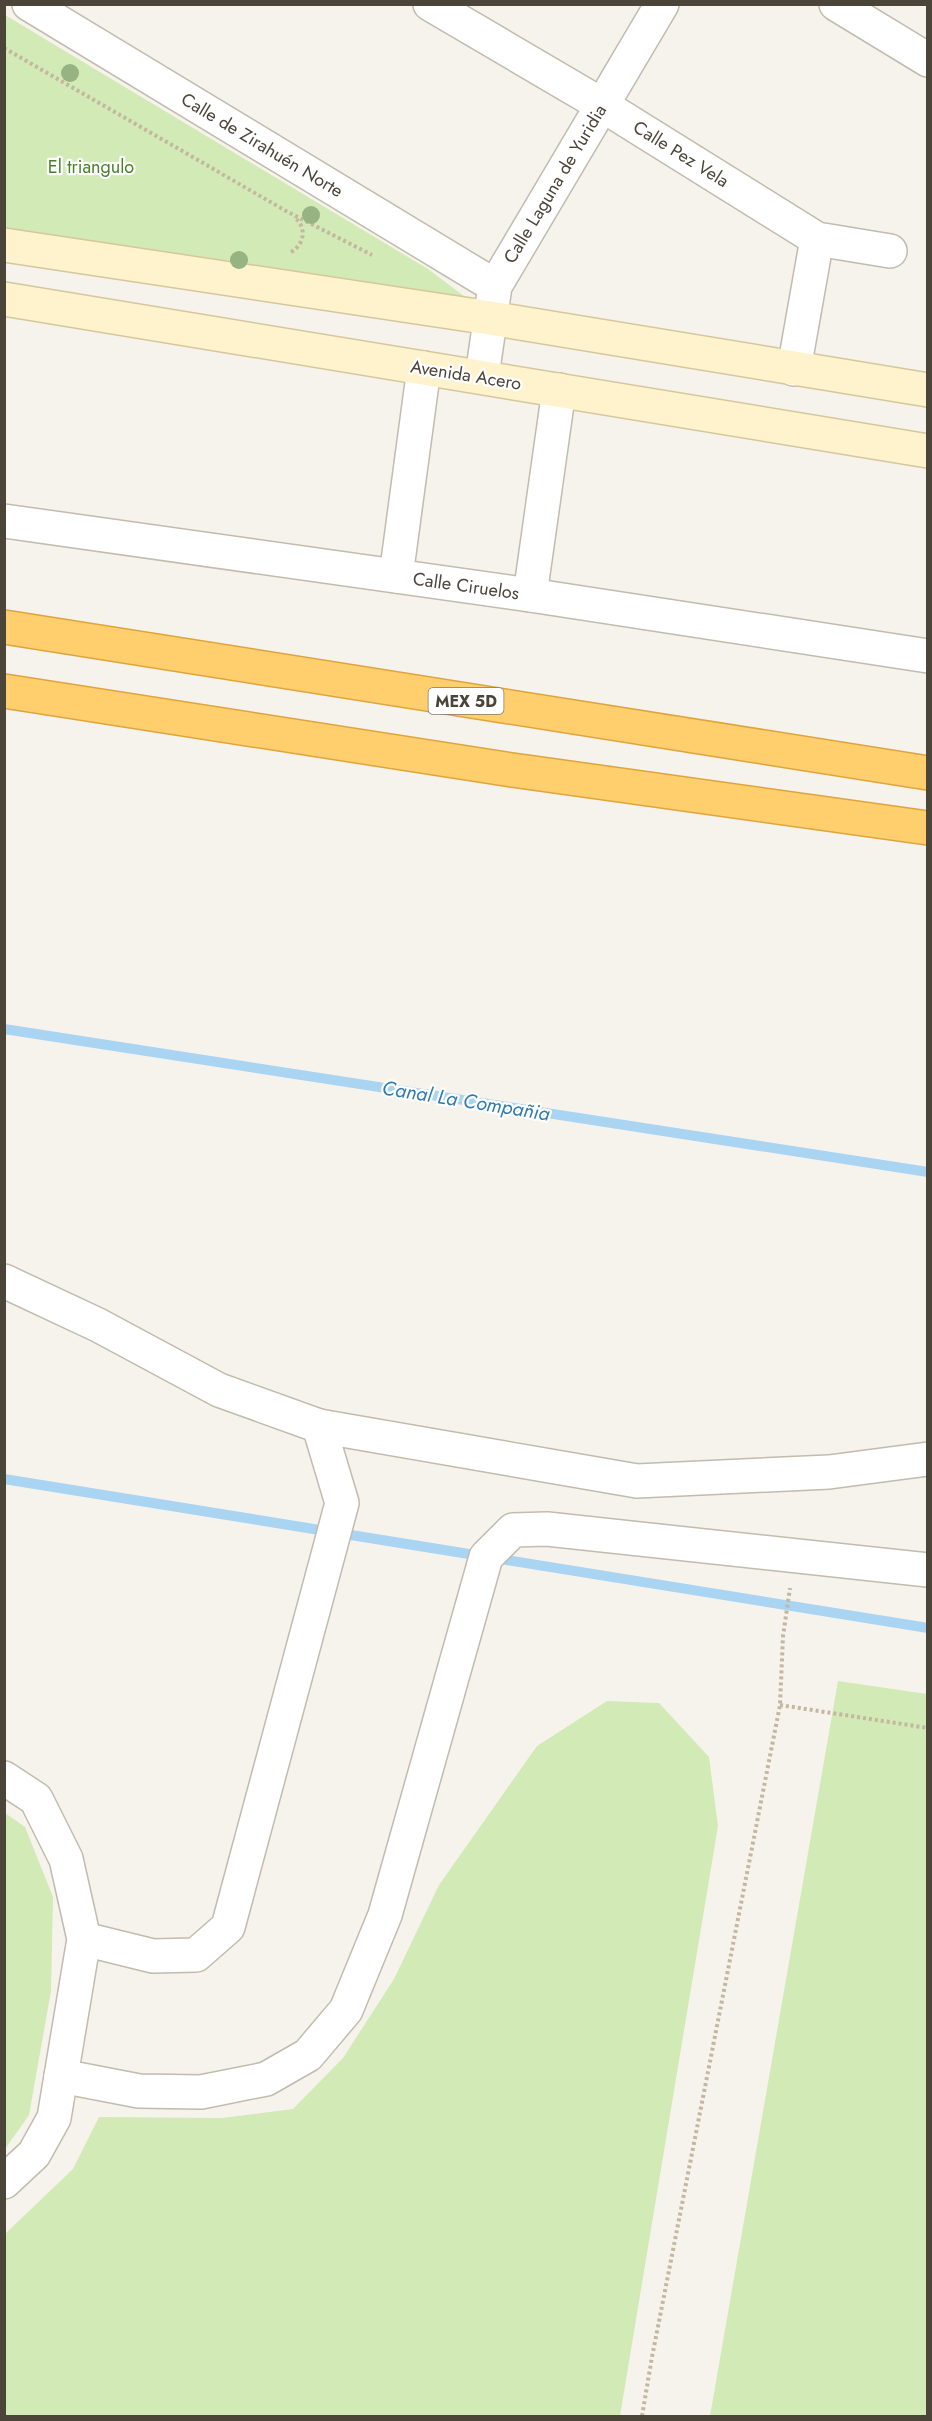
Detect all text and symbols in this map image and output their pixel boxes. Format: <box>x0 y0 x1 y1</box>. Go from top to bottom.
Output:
street label: Calle de Zirahuén Norte <box>176 86 348 204</box>
street label: Calle Laguna de Yuridia <box>497 100 613 268</box>
street label: Calle Pez Vela <box>628 114 734 194</box>
park label: El triangulo <box>48 154 134 180</box>
street label: Avenida Acero <box>409 353 523 397</box>
street label: Calle Ciruelos <box>411 566 521 606</box>
road number: MEX 5D <box>428 688 504 714</box>
water label: Canal La Compañia <box>380 1073 552 1129</box>

